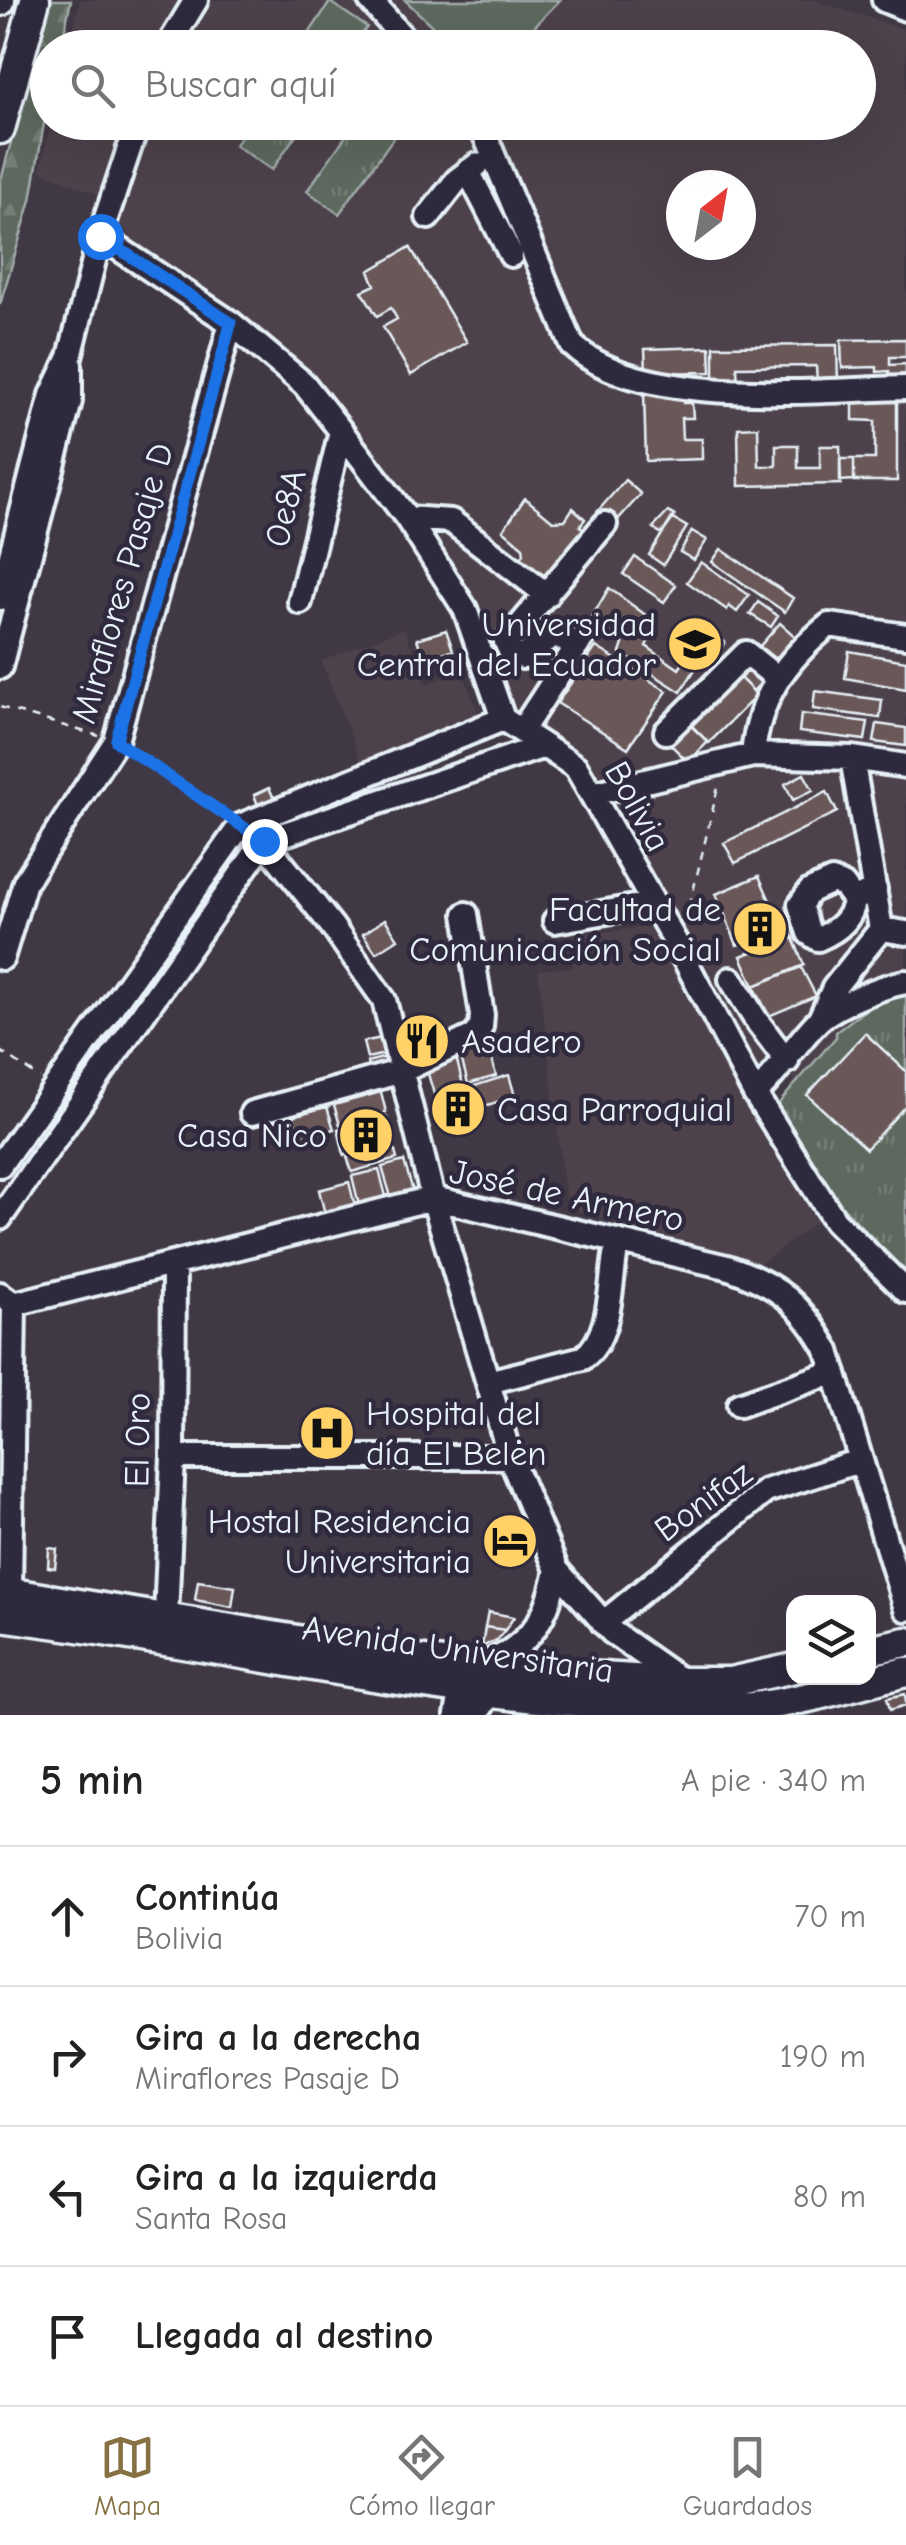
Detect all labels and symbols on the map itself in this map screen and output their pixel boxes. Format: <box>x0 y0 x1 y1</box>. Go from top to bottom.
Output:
north arrow <box>666 170 756 260</box>
route start <box>78 214 124 260</box>
street label: Miraflores Pasaje D <box>63 438 182 728</box>
street label: Oe8A <box>256 465 315 551</box>
place label: Universidad Central del Ecuador <box>357 604 656 685</box>
school or university icon: Universidad Central del Ecuador <box>665 614 725 674</box>
street label: Bolivia <box>596 754 679 858</box>
route end <box>242 819 288 865</box>
place label: Facultad de Comunicación Social <box>409 889 721 970</box>
building icon: Facultad de Comunicación Social <box>730 899 790 959</box>
restaurant icon: Asadero <box>392 1011 452 1071</box>
place label: Asadero <box>461 1021 582 1062</box>
building icon: Casa Parroquial <box>428 1079 488 1139</box>
place label: Casa Parroquial <box>497 1089 732 1130</box>
building icon: Casa Nico <box>336 1105 396 1165</box>
place label: Casa Nico <box>177 1115 327 1156</box>
street label: José de Armero <box>446 1151 688 1240</box>
street label: El Oro <box>116 1392 159 1488</box>
place label: Hospital del día El Belėn <box>366 1393 547 1474</box>
hospital icon: Hospital del día El Belėn <box>297 1403 357 1463</box>
street label: Bonifaz <box>647 1453 760 1550</box>
place label: Hostal Residencia Universitaria <box>208 1501 471 1582</box>
hotel icon: Hostal Residencia Universitaria <box>480 1511 540 1571</box>
street label: Avenida Universitaria <box>300 1607 616 1692</box>

